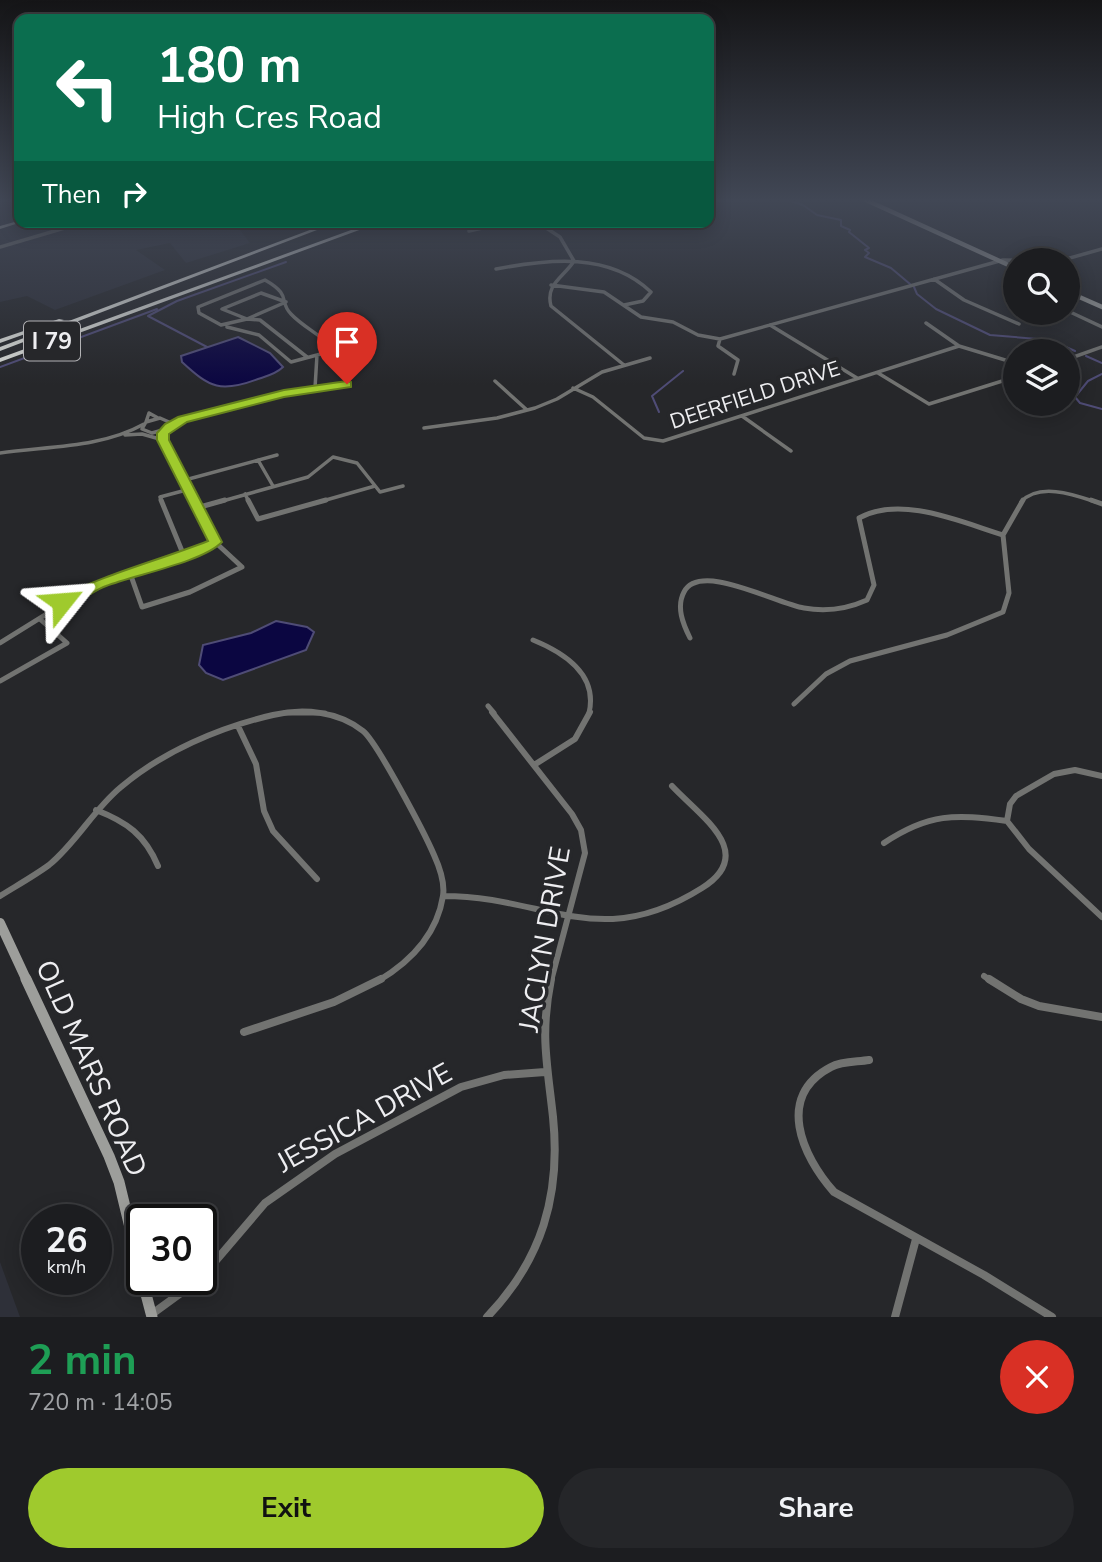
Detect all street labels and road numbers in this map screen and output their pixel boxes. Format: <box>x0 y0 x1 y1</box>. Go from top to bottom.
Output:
road number: I 79 <box>24 322 80 360</box>
street label: DEERFIELD DRIVE <box>666 354 844 436</box>
street label: JACLYN DRIVE <box>510 844 580 1036</box>
street label: OLD MARS ROAD <box>26 954 156 1183</box>
street label: JESSICA DRIVE <box>269 1054 459 1182</box>

